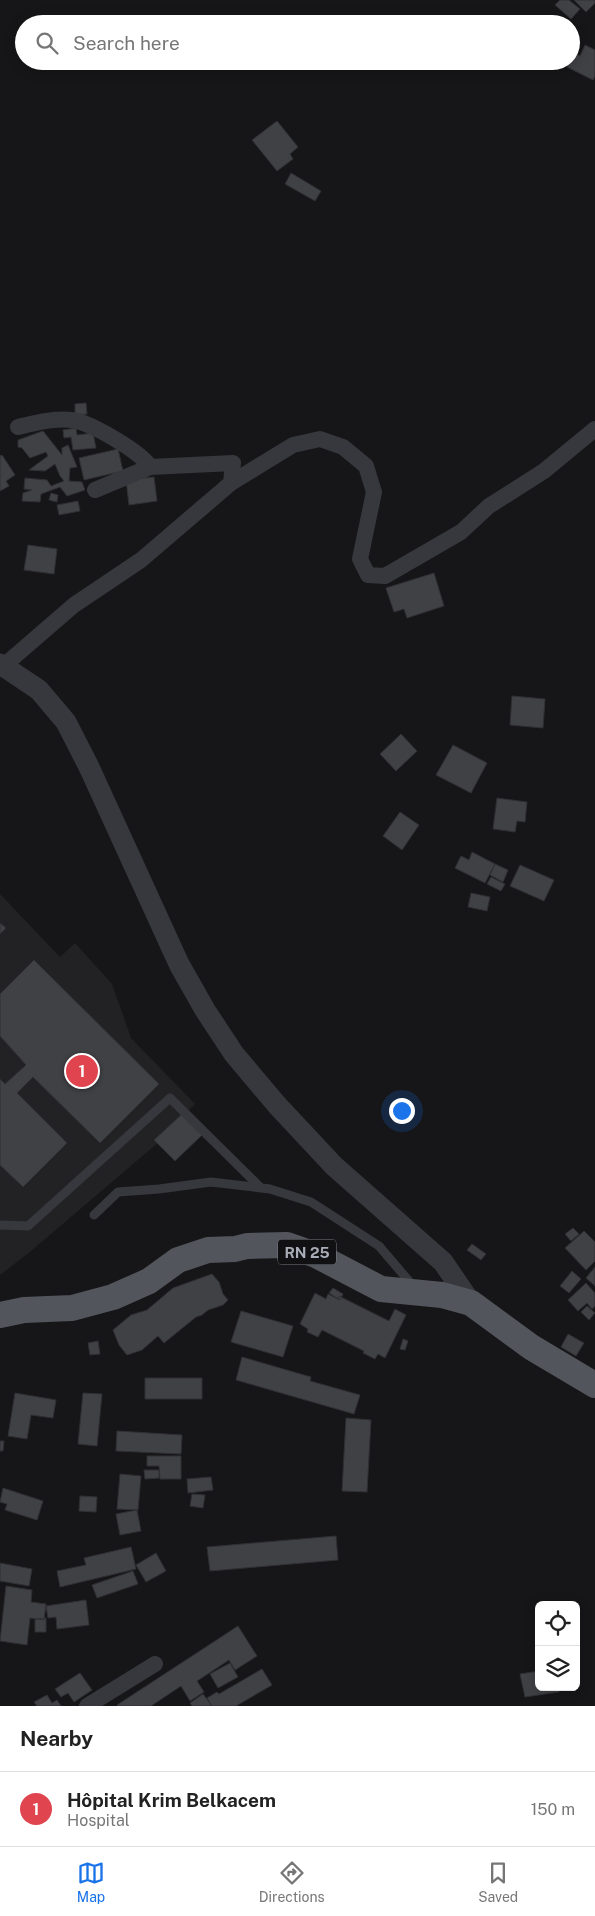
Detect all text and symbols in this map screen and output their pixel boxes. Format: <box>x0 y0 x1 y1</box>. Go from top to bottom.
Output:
search box <box>15 15 580 70</box>
icon: search <box>33 29 61 57</box>
text: Search here <box>73 32 180 54</box>
pin: 1 <box>66 1052 98 1090</box>
your location <box>389 1098 415 1124</box>
road number: RN 25 <box>278 1240 336 1264</box>
map controls <box>535 1601 580 1691</box>
button: locate <box>535 1601 580 1646</box>
button: layers <box>535 1646 580 1691</box>
text: Nearby <box>20 1726 93 1751</box>
text: Hôpital Krim Belkacem <box>67 1789 276 1811</box>
text: 1 <box>33 1800 39 1819</box>
text: 150 m <box>531 1800 575 1819</box>
text: Hospital <box>67 1811 130 1830</box>
tab: Map <box>77 1859 105 1905</box>
tab: Directions <box>259 1859 325 1905</box>
tab: Saved <box>478 1859 518 1905</box>

